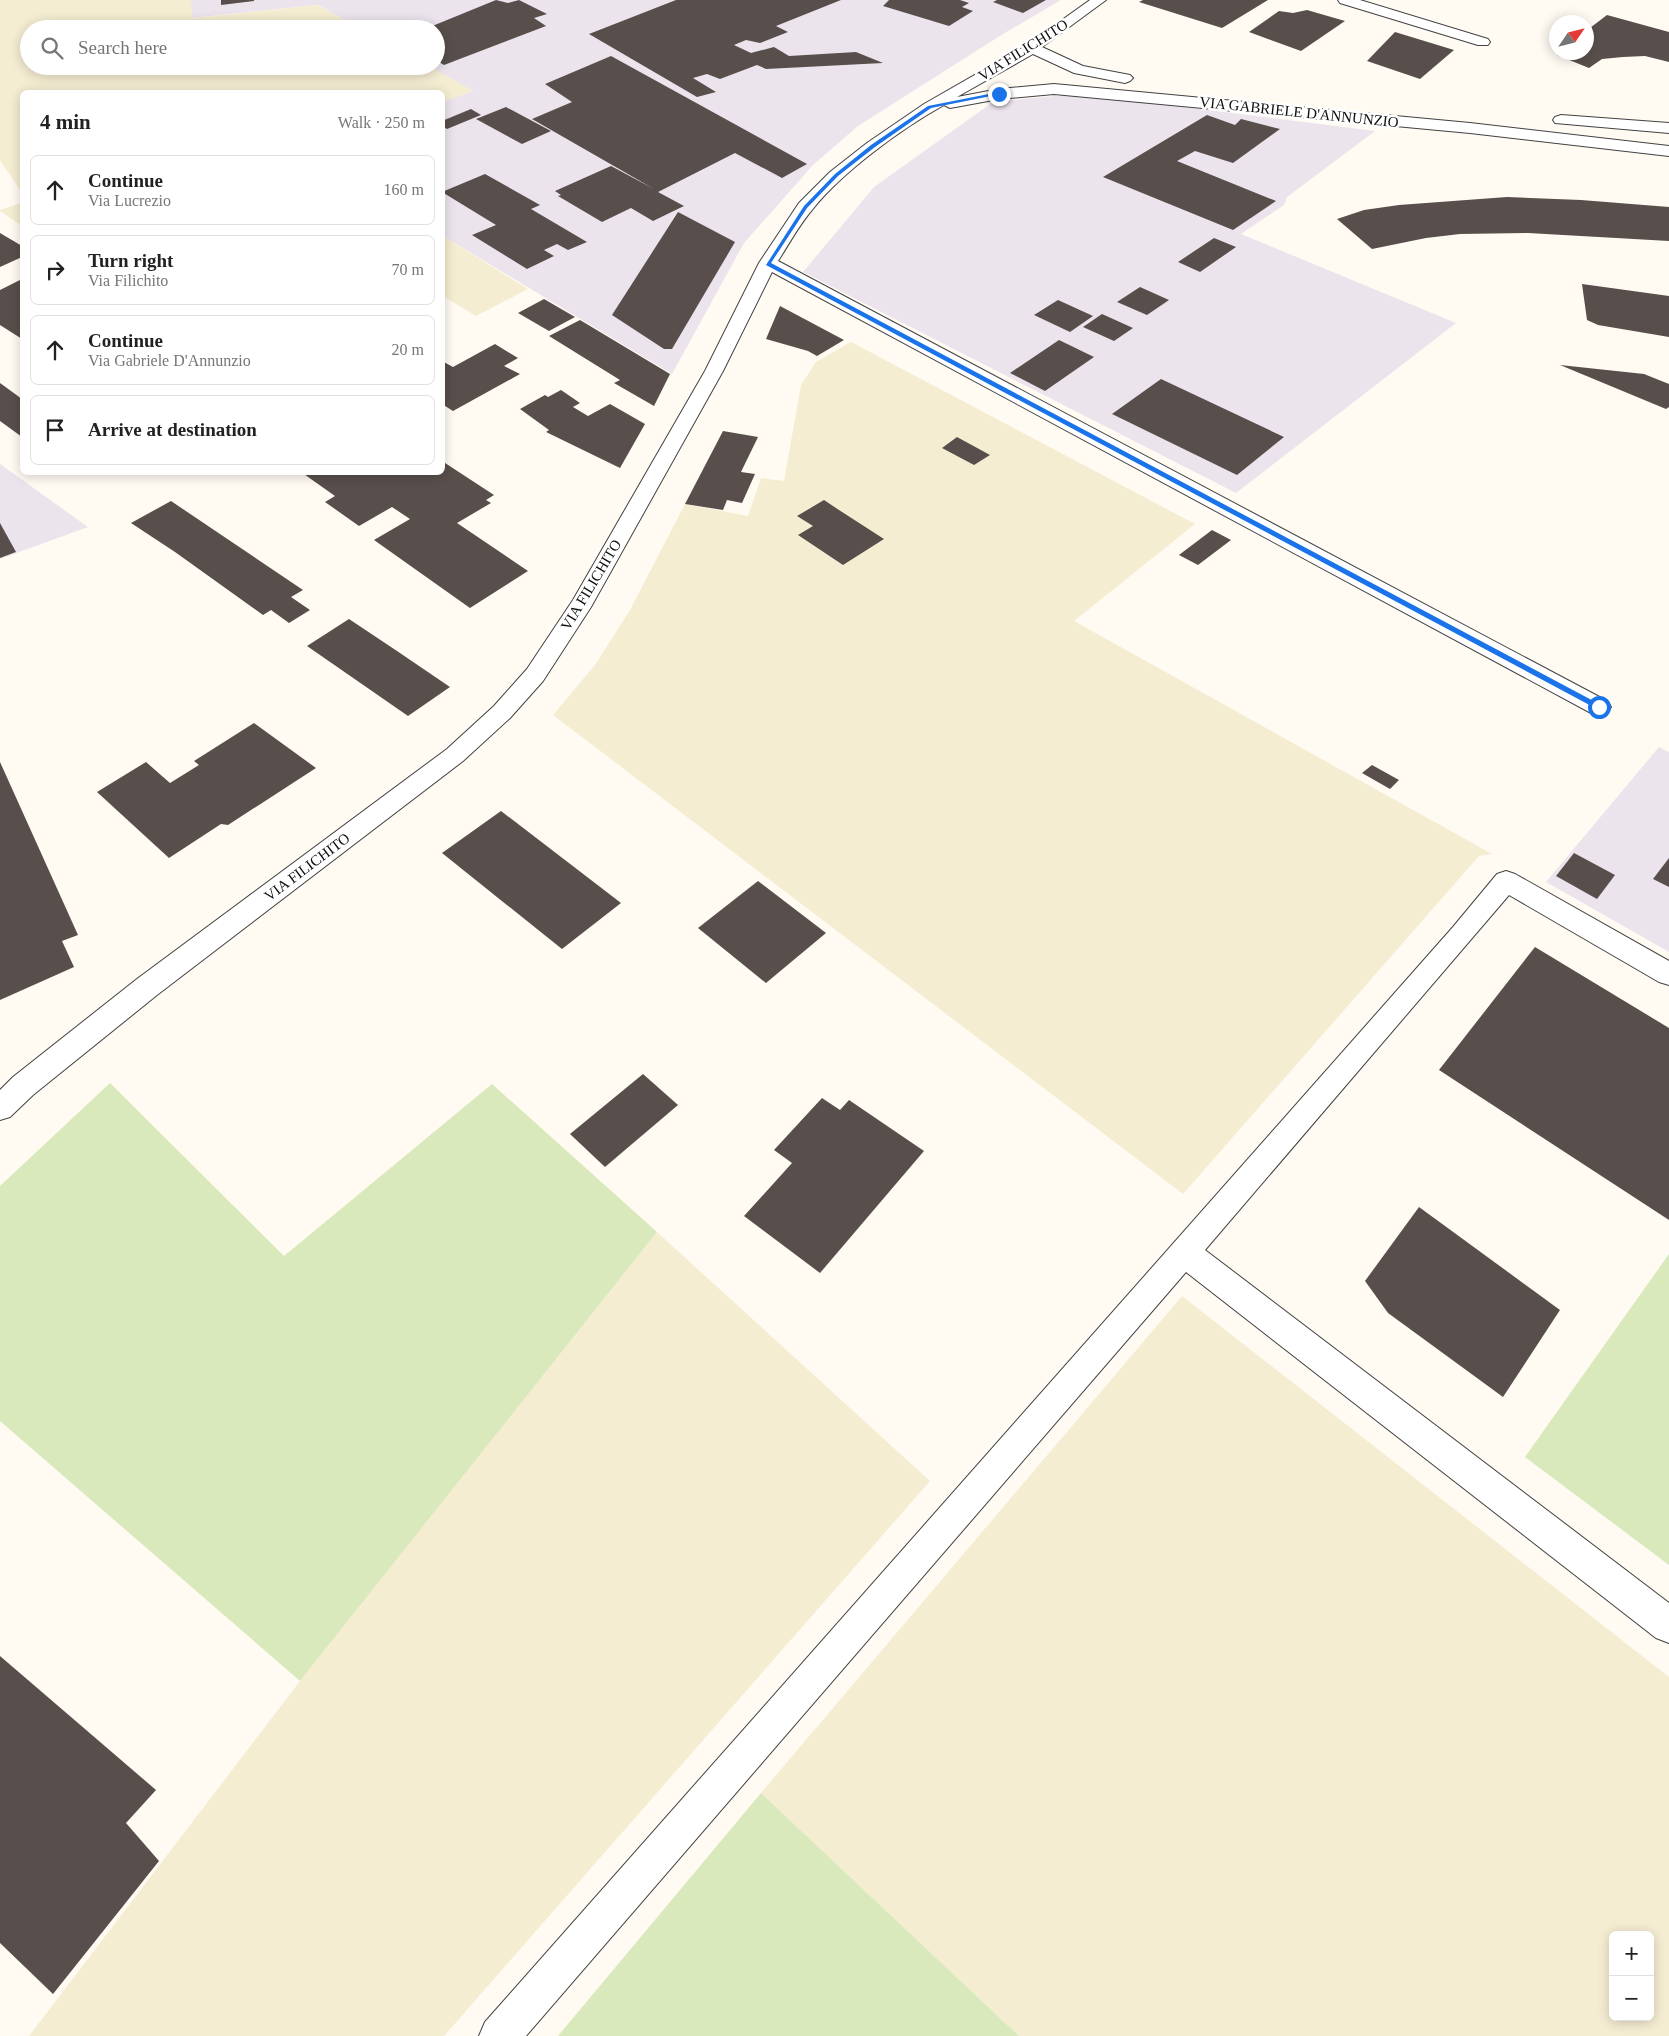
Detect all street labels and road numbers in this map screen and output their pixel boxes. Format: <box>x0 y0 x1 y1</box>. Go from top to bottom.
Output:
street label: VIA FILICHITO <box>975 16 1071 84</box>
street label: VIA GABRIELE D'ANNUNZIO <box>1199 94 1400 130</box>
street label: VIA FILICHITO <box>558 537 624 633</box>
street label: VIA FILICHITO <box>261 830 353 904</box>

